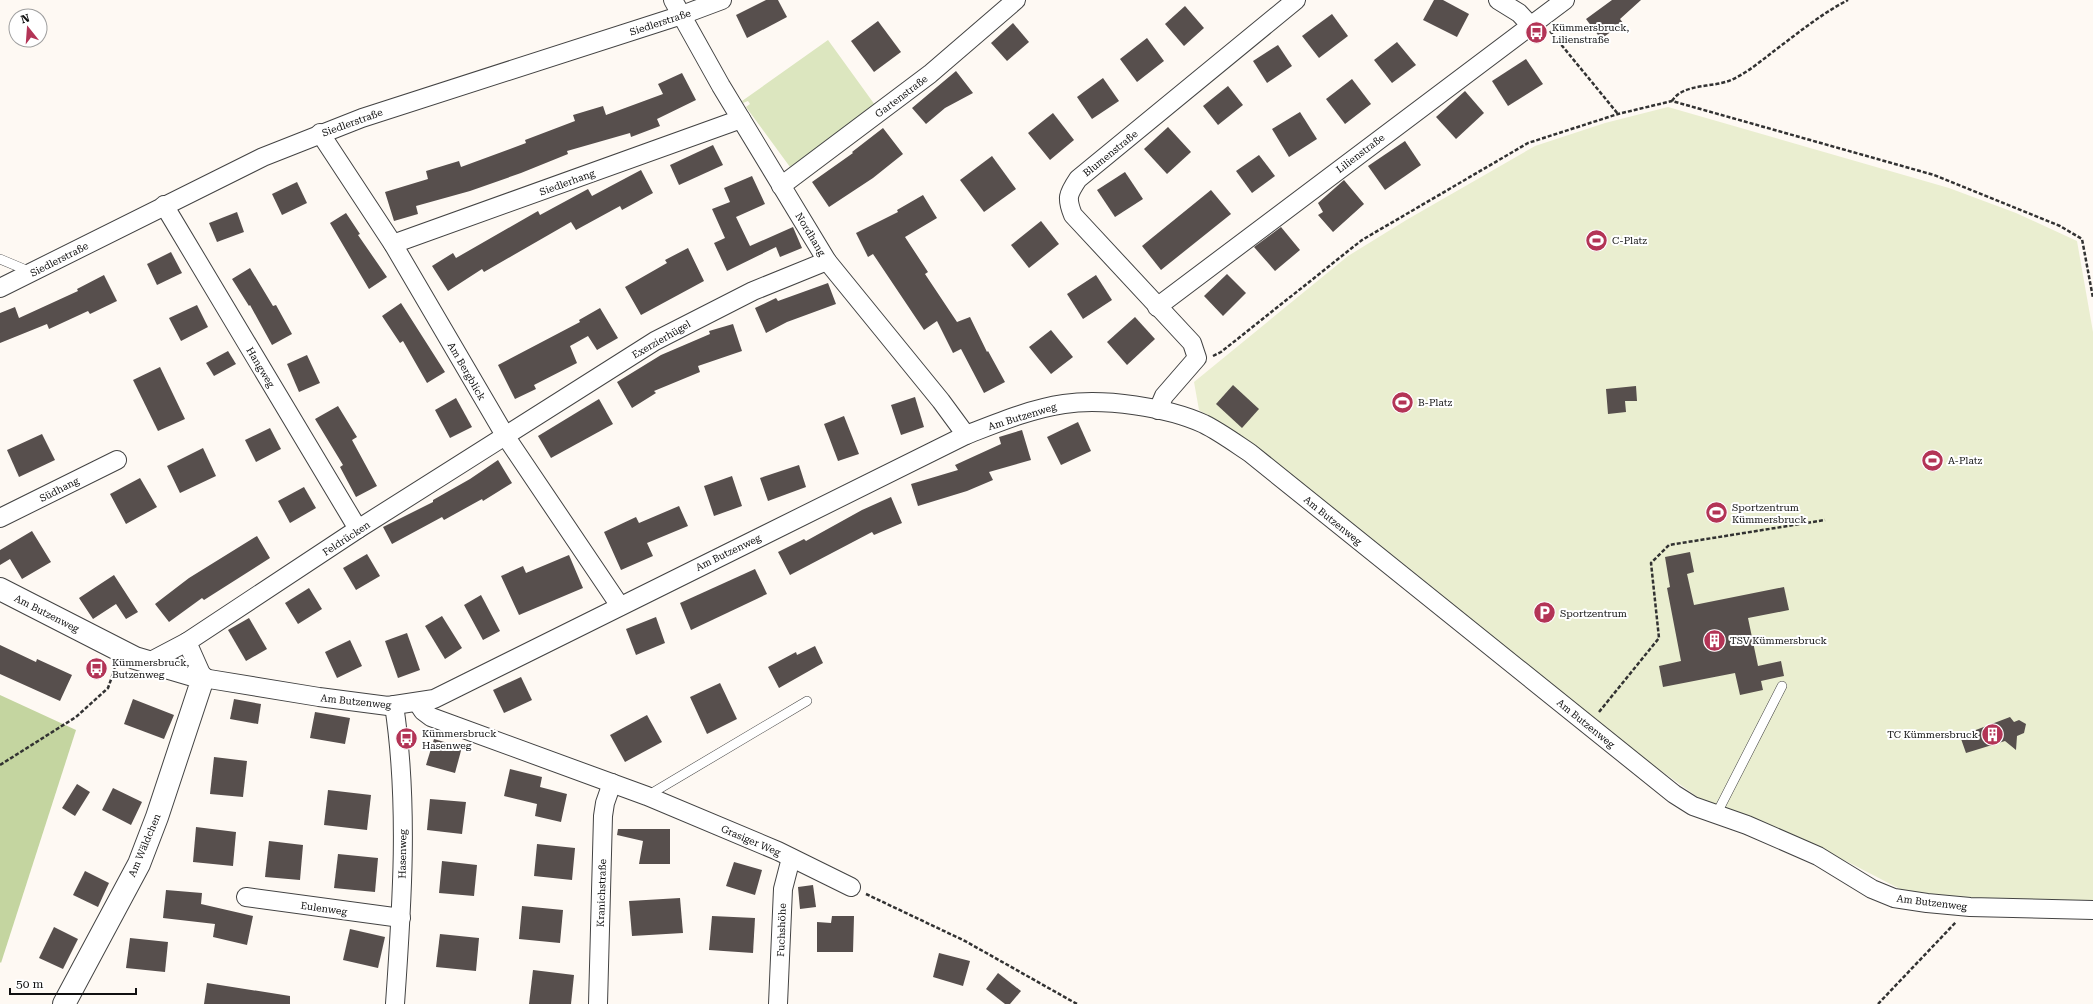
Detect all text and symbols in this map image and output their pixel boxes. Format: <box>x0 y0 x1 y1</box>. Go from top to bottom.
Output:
street label: Siedlerstraße <box>628 7 693 38</box>
north arrow <box>8 8 48 48</box>
text: N <box>19 11 32 26</box>
bus stop icon: Kümmersbruck, Lilienstraße <box>1524 20 1550 46</box>
place label: Kümmersbruck, Lilienstraße <box>1552 22 1630 45</box>
street label: Gartenstraße <box>873 73 930 120</box>
street label: Siedlerstraße <box>320 106 384 139</box>
street label: Blumenstraße <box>1081 128 1140 179</box>
street label: Lilienstraße <box>1334 131 1387 175</box>
street label: Siedlerhang <box>538 167 597 198</box>
street label: Nordhang <box>793 211 828 258</box>
sports icon: C-Platz <box>1584 227 1610 253</box>
place label: C-Platz <box>1612 235 1647 246</box>
street label: Siedlerstraße <box>28 240 91 279</box>
street label: Exerzierhügel <box>630 318 692 361</box>
street label: Am Bergblick <box>446 340 488 403</box>
street label: Hangweg <box>244 345 277 390</box>
sports icon: B-Platz <box>1389 389 1415 415</box>
place label: B-Platz <box>1418 397 1453 408</box>
street label: Am Butzenweg <box>987 401 1058 432</box>
sports icon: A-Platz <box>1920 447 1946 473</box>
place label: A-Platz <box>1948 455 1983 466</box>
street label: Südhang <box>38 475 81 504</box>
street label: Am Butzenweg <box>1302 494 1364 547</box>
sports icon: Sportzentrum Kümmersbruck <box>1703 500 1729 526</box>
place label: Sportzentrum Kümmersbruck <box>1732 502 1807 525</box>
street label: Feldrücken <box>320 519 373 558</box>
street label: Am Butzenweg <box>694 532 763 573</box>
street label: Am Butzenweg <box>13 592 81 635</box>
parking icon: Sportzentrum <box>1532 600 1558 626</box>
place label: Sportzentrum <box>1560 608 1627 619</box>
building icon: TSV Kümmersbruck <box>1702 627 1728 653</box>
place label: TSV Kümmersbruck <box>1730 635 1827 646</box>
bus stop icon: Kümmersbruck, Butzenweg <box>84 655 110 681</box>
place label: Kümmersbruck, Butzenweg <box>112 657 190 680</box>
street label: Am Butzenweg <box>320 692 392 711</box>
street label: Am Butzenweg <box>1555 697 1617 750</box>
building icon: TC Kümmersbruck <box>1980 721 2006 747</box>
bus stop icon: Kümmersbruck Hasenweg <box>394 726 420 752</box>
place label: Kümmersbruck Hasenweg <box>422 728 497 751</box>
place label: TC Kümmersbruck <box>1887 729 1979 740</box>
street label: Am Wäldchen <box>126 811 163 878</box>
street label: Grasiger Weg <box>719 823 783 858</box>
street label: Hasenweg <box>397 829 408 879</box>
street label: Kranichstraße <box>595 858 608 927</box>
street label: Am Butzenweg <box>1896 893 1968 912</box>
street label: Eulenweg <box>300 900 348 917</box>
street label: Fuchshöhe <box>775 903 788 957</box>
scale bar <box>10 970 136 996</box>
text: 50 m <box>16 977 43 991</box>

